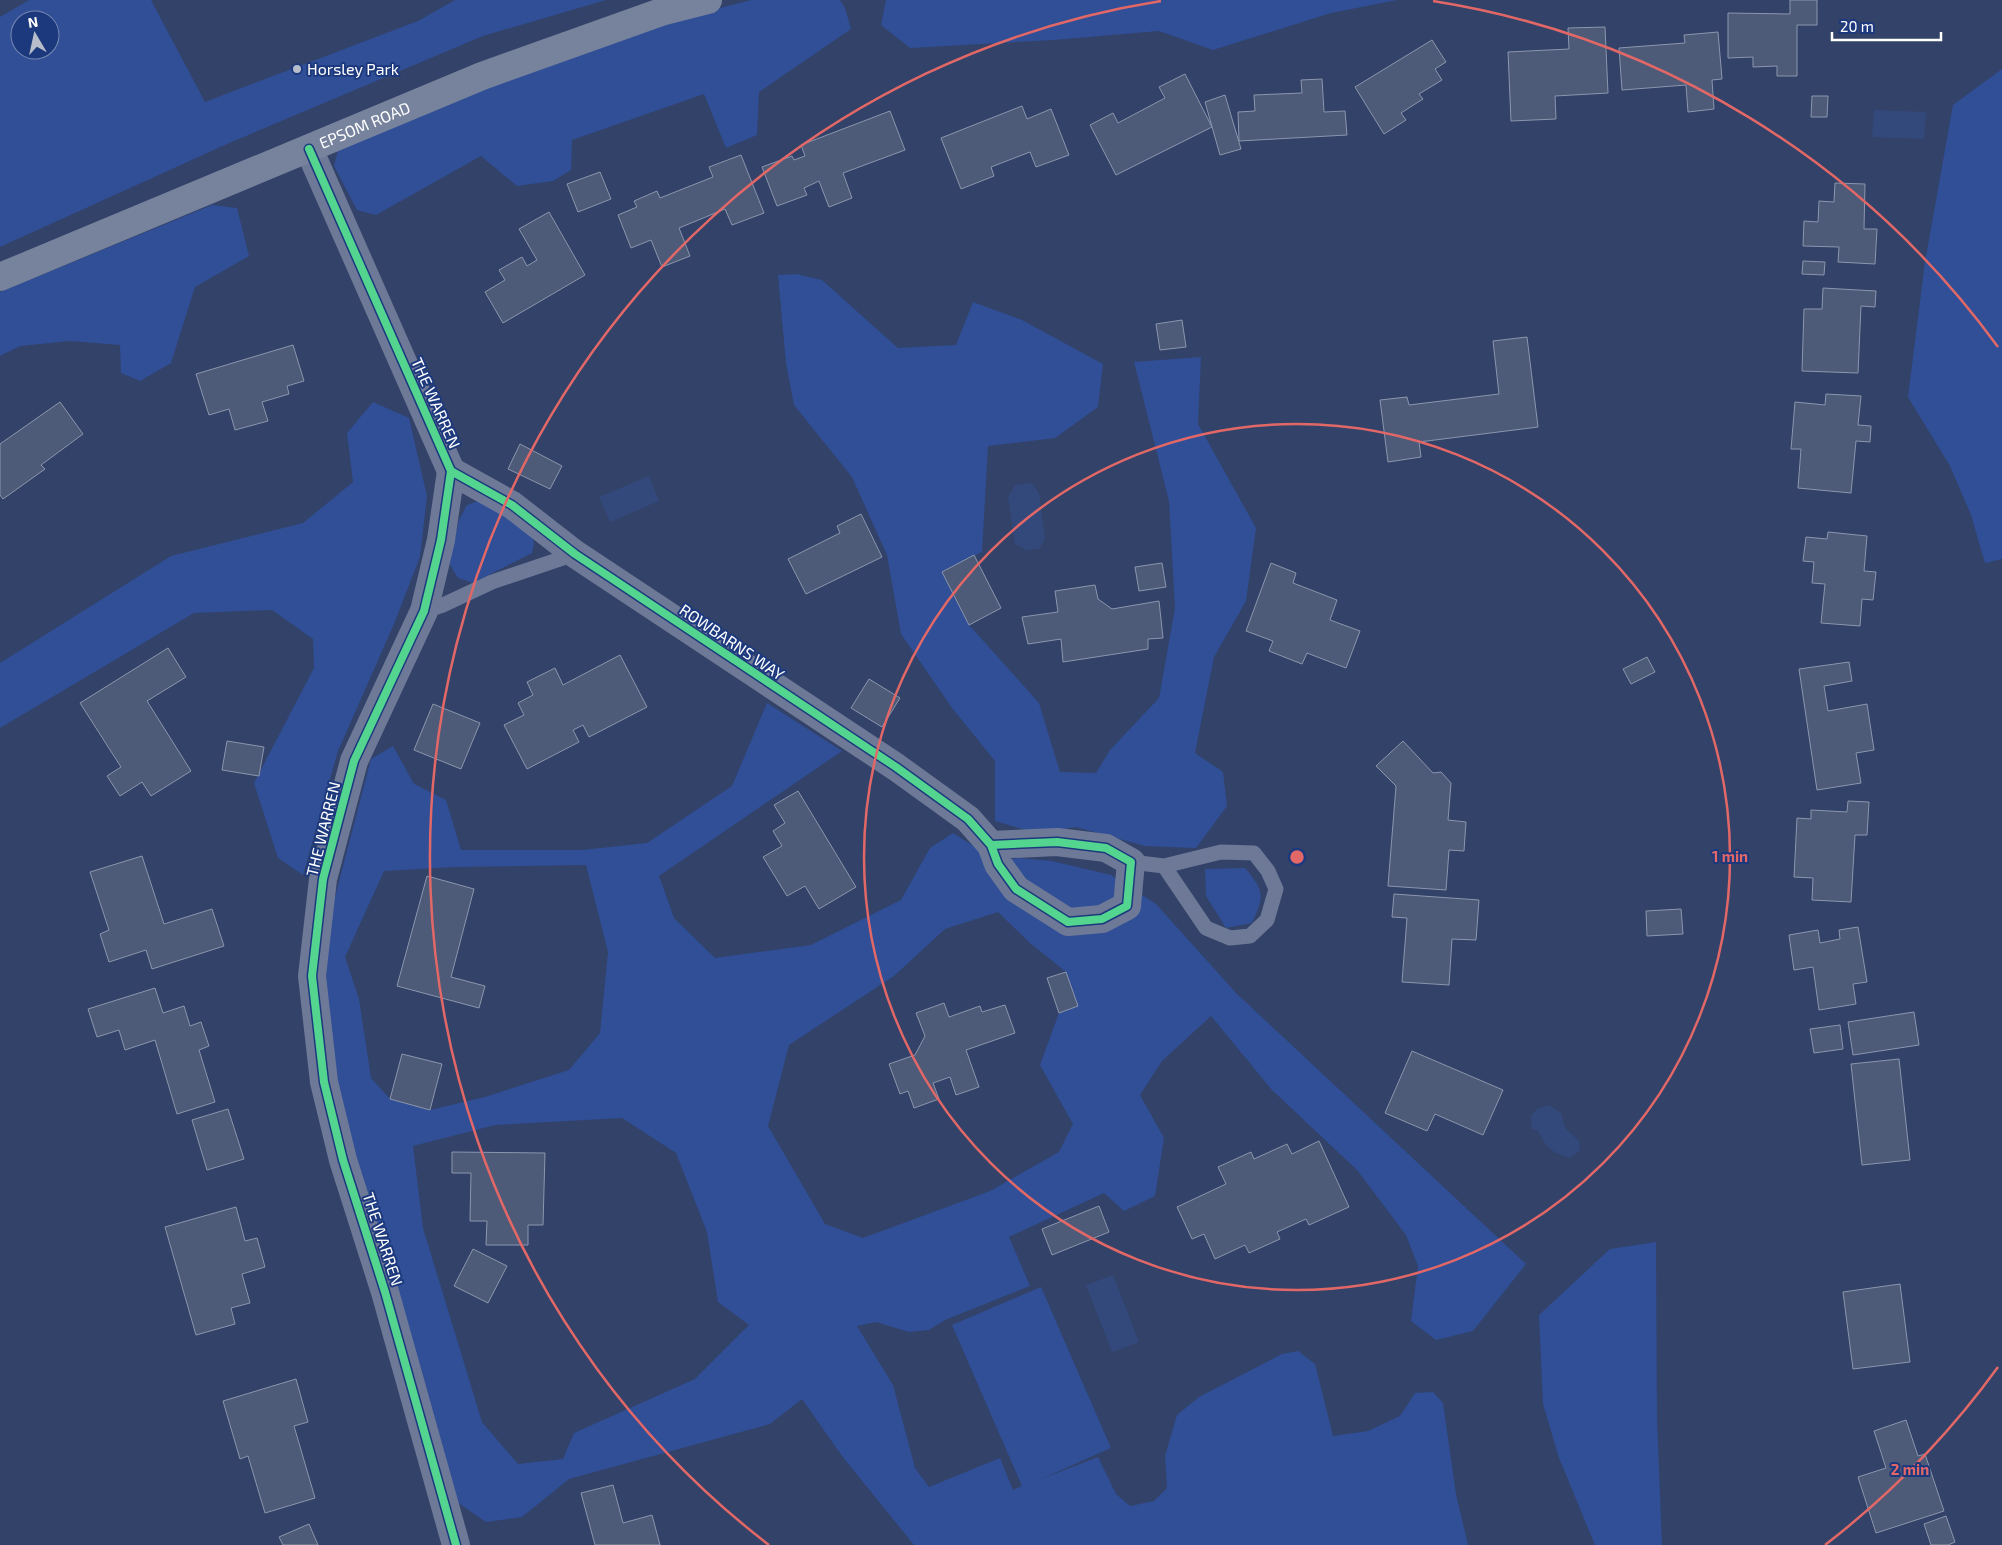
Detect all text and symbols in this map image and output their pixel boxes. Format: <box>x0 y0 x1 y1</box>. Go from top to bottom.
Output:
north arrow <box>10 10 60 60</box>
scale bar <box>1832 10 1941 42</box>
text: N <box>27 12 39 31</box>
text: 20 m <box>1840 17 1874 35</box>
place label: Horsley Park <box>307 59 399 78</box>
marker: Horsley Park <box>291 63 303 75</box>
street label: EPSOM ROAD <box>316 97 413 152</box>
street label: THE WARREN <box>408 355 465 451</box>
street label: ROWBARNS WAY <box>676 600 788 684</box>
street label: THE WARREN <box>302 779 343 878</box>
text: 1 min <box>1712 847 1748 865</box>
centre of rings <box>1288 848 1306 866</box>
street label: THE WARREN <box>359 1190 408 1288</box>
text: 2 min <box>1891 1460 1929 1478</box>

